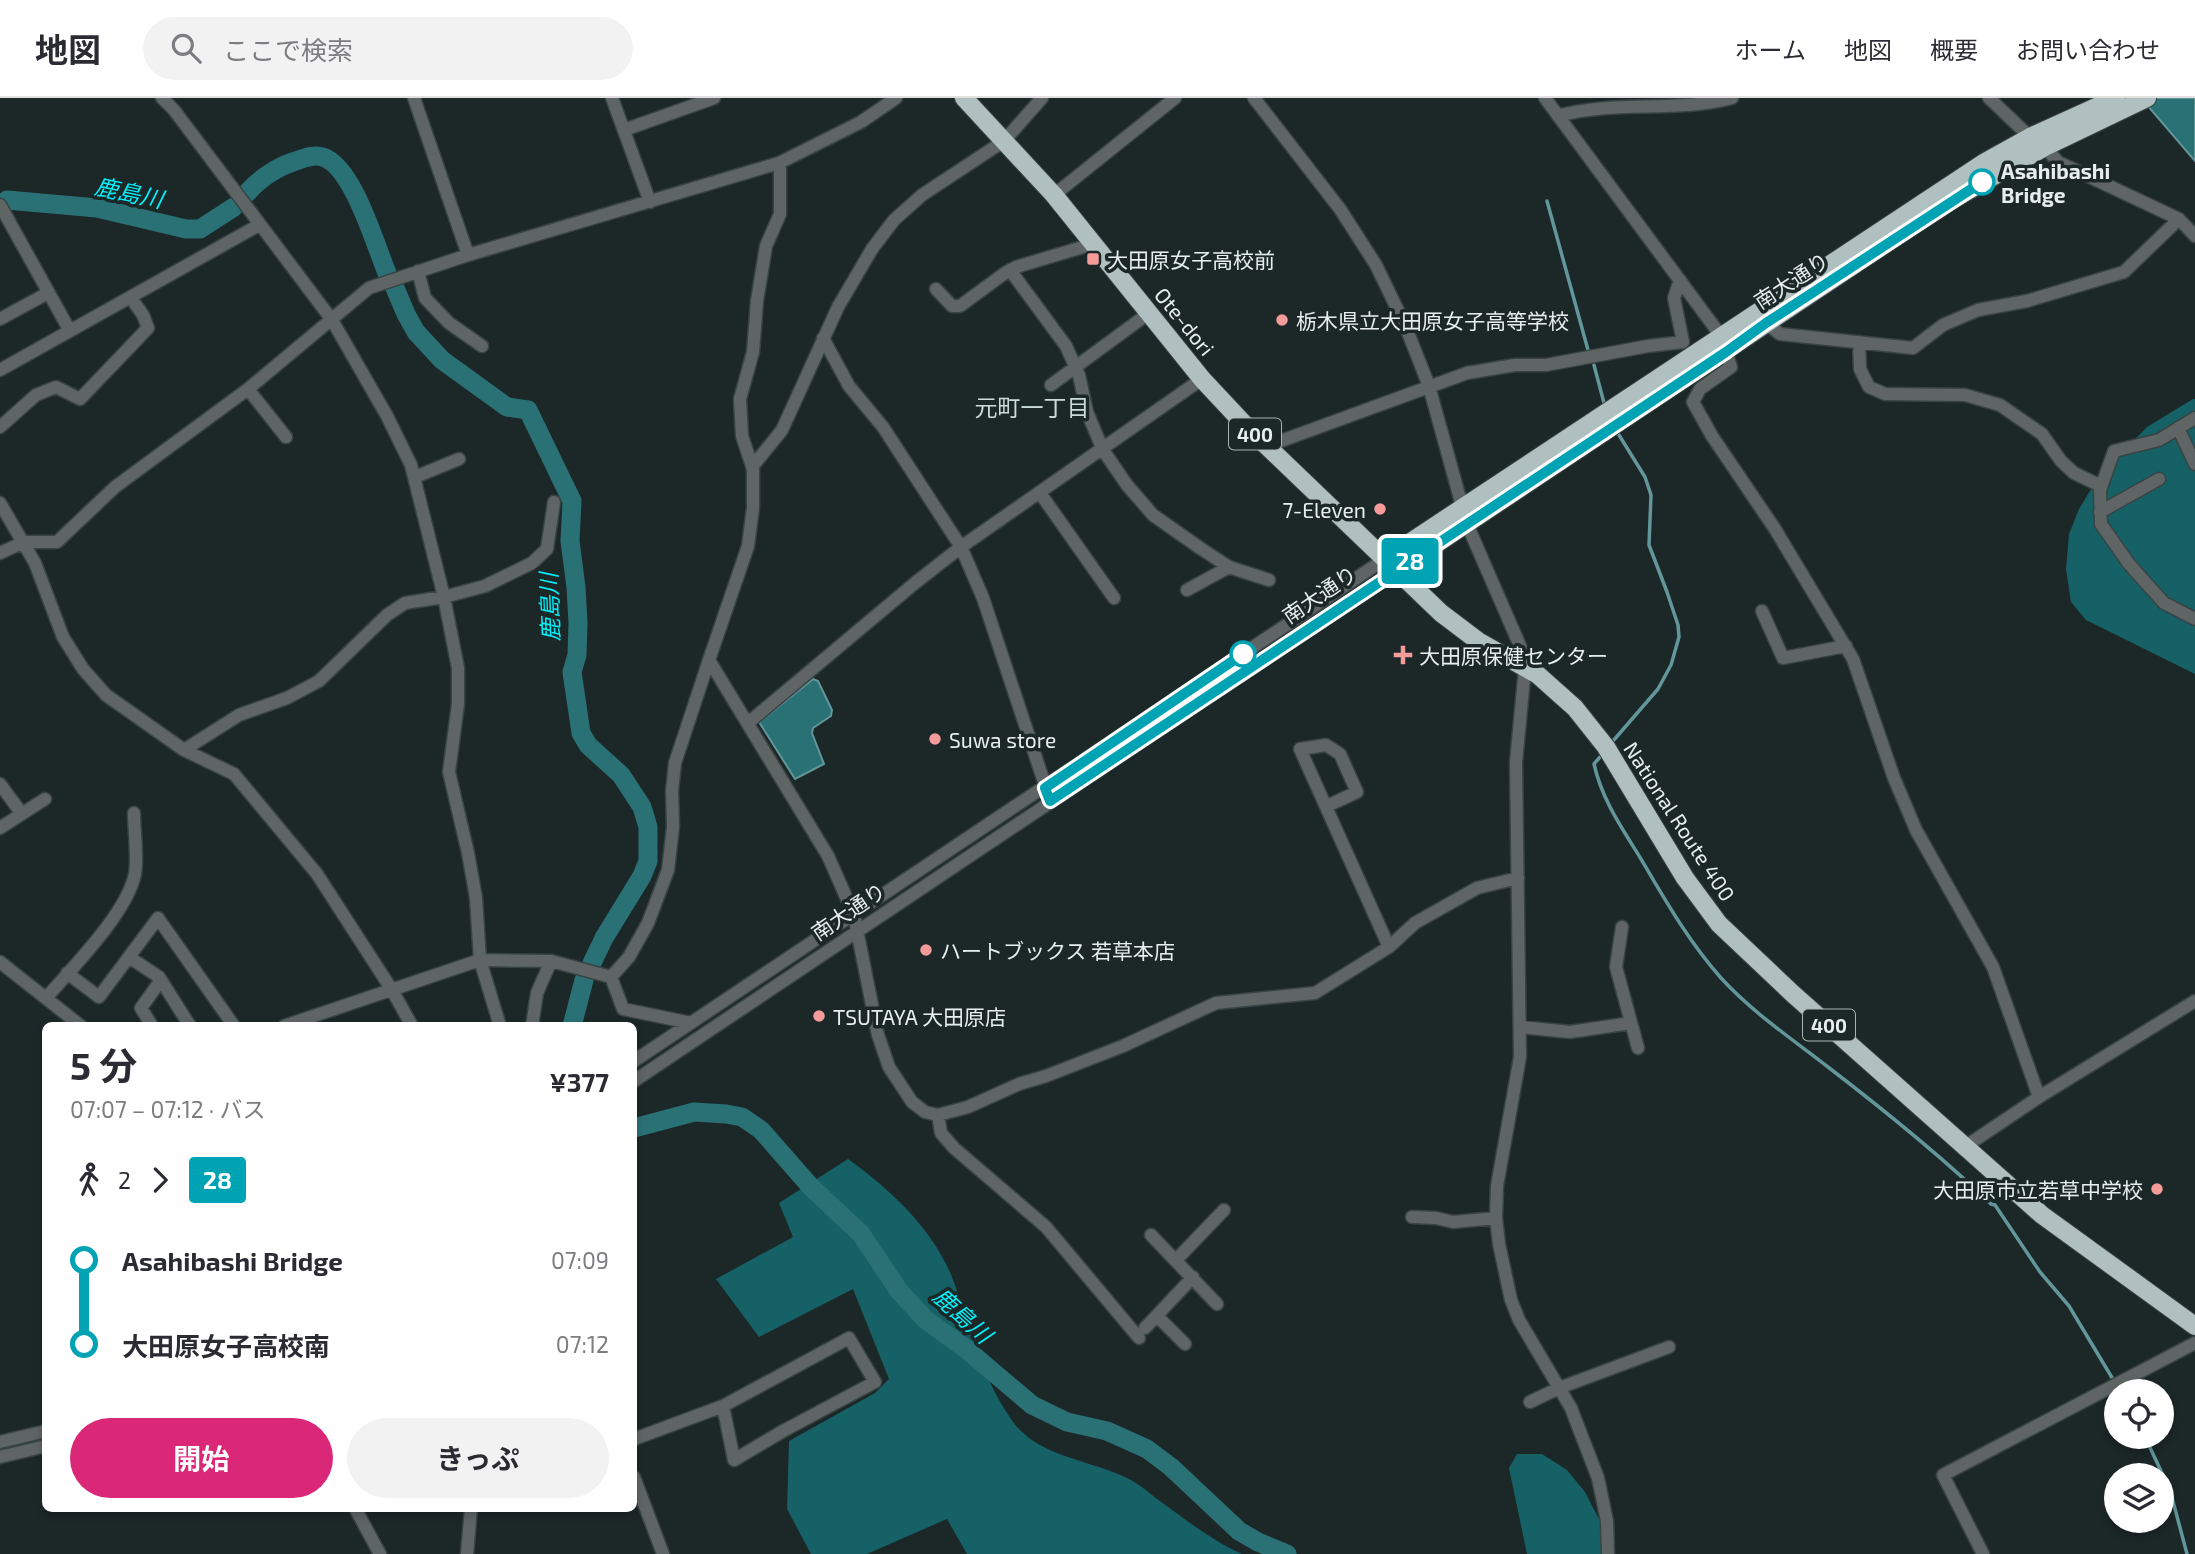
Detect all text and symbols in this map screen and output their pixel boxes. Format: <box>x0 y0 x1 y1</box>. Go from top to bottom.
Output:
search box <box>143 17 633 80</box>
text: 地図 <box>35 29 101 69</box>
icon: search <box>167 29 205 67</box>
text: ここで検索 <box>223 34 353 65</box>
text: ホーム <box>1735 35 1806 64</box>
text: 地図 <box>1844 35 1892 64</box>
text: 概要 <box>1930 35 1978 64</box>
text: お問い合わせ <box>2016 35 2160 64</box>
place label: Asahibashi Bridge <box>2001 158 2110 207</box>
marker: Asahibashi Bridge <box>1969 169 1995 195</box>
water label: 鹿島川 <box>92 171 169 213</box>
place label: 大田原女子高校前 <box>1107 247 1275 272</box>
street label: 南大通り <box>1749 247 1833 313</box>
marker: 大田原女子高校前 <box>1085 251 1101 267</box>
street label: Ote-dori <box>1150 282 1220 360</box>
place label: 栃木県立大田原女子高等学校 <box>1296 308 1569 333</box>
marker: 栃木県立大田原女子高等学校 <box>1274 312 1290 328</box>
district label: 元町一丁目 <box>975 393 1090 421</box>
road number: 400 <box>1229 418 1281 450</box>
place label: 7-Eleven <box>1283 497 1366 522</box>
marker: 7-Eleven <box>1372 501 1388 517</box>
line badge: 28 <box>1378 538 1442 584</box>
text: 28 <box>1396 546 1424 575</box>
street label: 南大通り <box>1277 560 1361 628</box>
water label: 鹿島川 <box>534 569 564 642</box>
unlabelled marker <box>1230 641 1256 667</box>
place label: 大田原保健センター <box>1419 643 1608 668</box>
marker: 大田原保健センター <box>1393 645 1413 665</box>
place label: Suwa store <box>949 727 1056 752</box>
marker: Suwa store <box>927 731 943 747</box>
street label: National Route 400 <box>1619 737 1741 905</box>
street label: 南大通り <box>806 877 890 945</box>
place label: ハートブックス 若草本店 <box>940 938 1175 963</box>
marker: ハートブックス 若草本店 <box>918 942 934 958</box>
place label: TSUTAYA 大田原店 <box>833 1004 1006 1029</box>
marker: TSUTAYA 大田原店 <box>811 1008 827 1024</box>
road number: 400 <box>1803 1009 1855 1040</box>
text: 5 分 <box>70 1042 137 1088</box>
text: ¥377 <box>550 1066 609 1097</box>
text: 07:07 – 07:12 · バス <box>70 1095 265 1123</box>
icon: walk <box>70 1161 108 1199</box>
icon: forward <box>141 1161 179 1199</box>
text: 28 <box>203 1165 232 1194</box>
text: 2 <box>118 1166 131 1194</box>
place label: 大田原市立若草中学校 <box>1933 1177 2143 1202</box>
marker: 大田原市立若草中学校 <box>2149 1181 2165 1197</box>
text: Asahibashi Bridge <box>122 1245 343 1276</box>
text: 07:09 <box>551 1246 609 1274</box>
water label: 鹿島川 <box>928 1282 1000 1350</box>
text: 大田原女子高校南 <box>122 1330 330 1361</box>
text: 07:12 <box>556 1330 609 1358</box>
map controls <box>2104 1379 2174 1533</box>
button: locate <box>2104 1379 2174 1449</box>
button: 開始 <box>70 1418 333 1498</box>
button: きっぷ <box>347 1418 609 1498</box>
button: layers <box>2104 1463 2174 1533</box>

